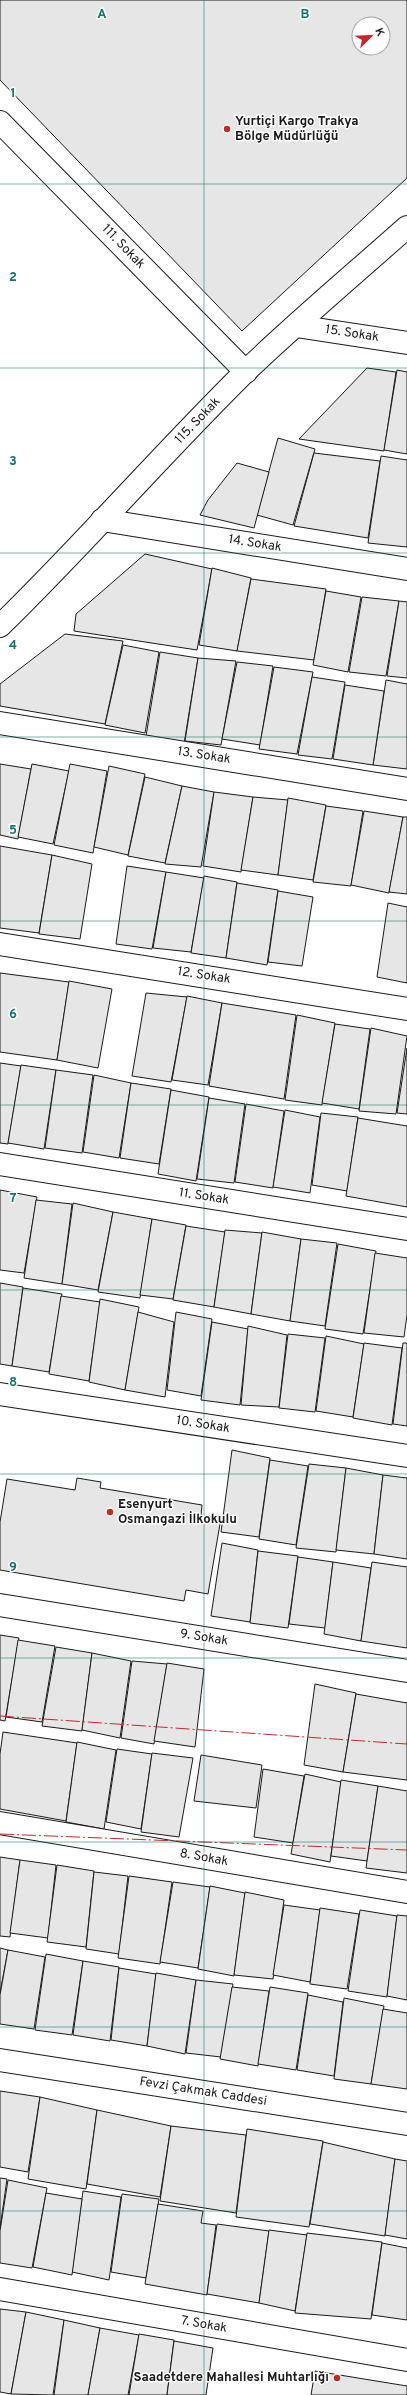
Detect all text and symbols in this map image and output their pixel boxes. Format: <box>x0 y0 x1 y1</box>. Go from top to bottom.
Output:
text: A <box>97 7 107 23</box>
text: B <box>301 7 310 23</box>
north arrow <box>351 16 391 56</box>
text: K <box>371 26 387 39</box>
text: 1 <box>10 86 16 102</box>
place label: Yurtiçi Kargo Trakya Bölge Müdürlüğü <box>235 114 359 145</box>
marker: Yurtiçi Kargo Trakya Bölge Müdürlüğü <box>222 124 232 134</box>
street label: 111. Sokak <box>98 221 148 273</box>
text: 2 <box>9 270 17 286</box>
street label: 15. Sokak <box>324 322 380 346</box>
street label: 115. Sokak <box>172 394 224 448</box>
text: 3 <box>9 454 17 470</box>
street label: 14. Sokak <box>227 532 283 556</box>
text: 4 <box>9 638 17 654</box>
street label: 13. Sokak <box>176 744 232 768</box>
text: 5 <box>9 823 17 839</box>
street label: 12. Sokak <box>176 964 232 988</box>
text: 6 <box>9 1007 17 1023</box>
street label: 11. Sokak <box>178 1185 230 1209</box>
text: 7 <box>10 1191 17 1207</box>
text: 8 <box>9 1375 17 1391</box>
street label: 10. Sokak <box>175 1413 231 1437</box>
place label: Esenyurt Osmangazi İlkokulu <box>118 1497 237 1528</box>
marker: Esenyurt Osmangazi İlkokulu <box>105 1507 115 1517</box>
text: 9 <box>9 1560 17 1576</box>
street label: 9. Sokak <box>179 1626 229 1650</box>
street label: 8. Sokak <box>178 1846 230 1870</box>
street label: Fevzi Çakmak Caddesi <box>138 2074 268 2110</box>
street label: 7. Sokak <box>180 2313 228 2337</box>
place label: Saadetdere Mahallesi Muhtarlığı <box>134 2370 329 2386</box>
marker: Saadetdere Mahallesi Muhtarlığı <box>332 2373 342 2383</box>

